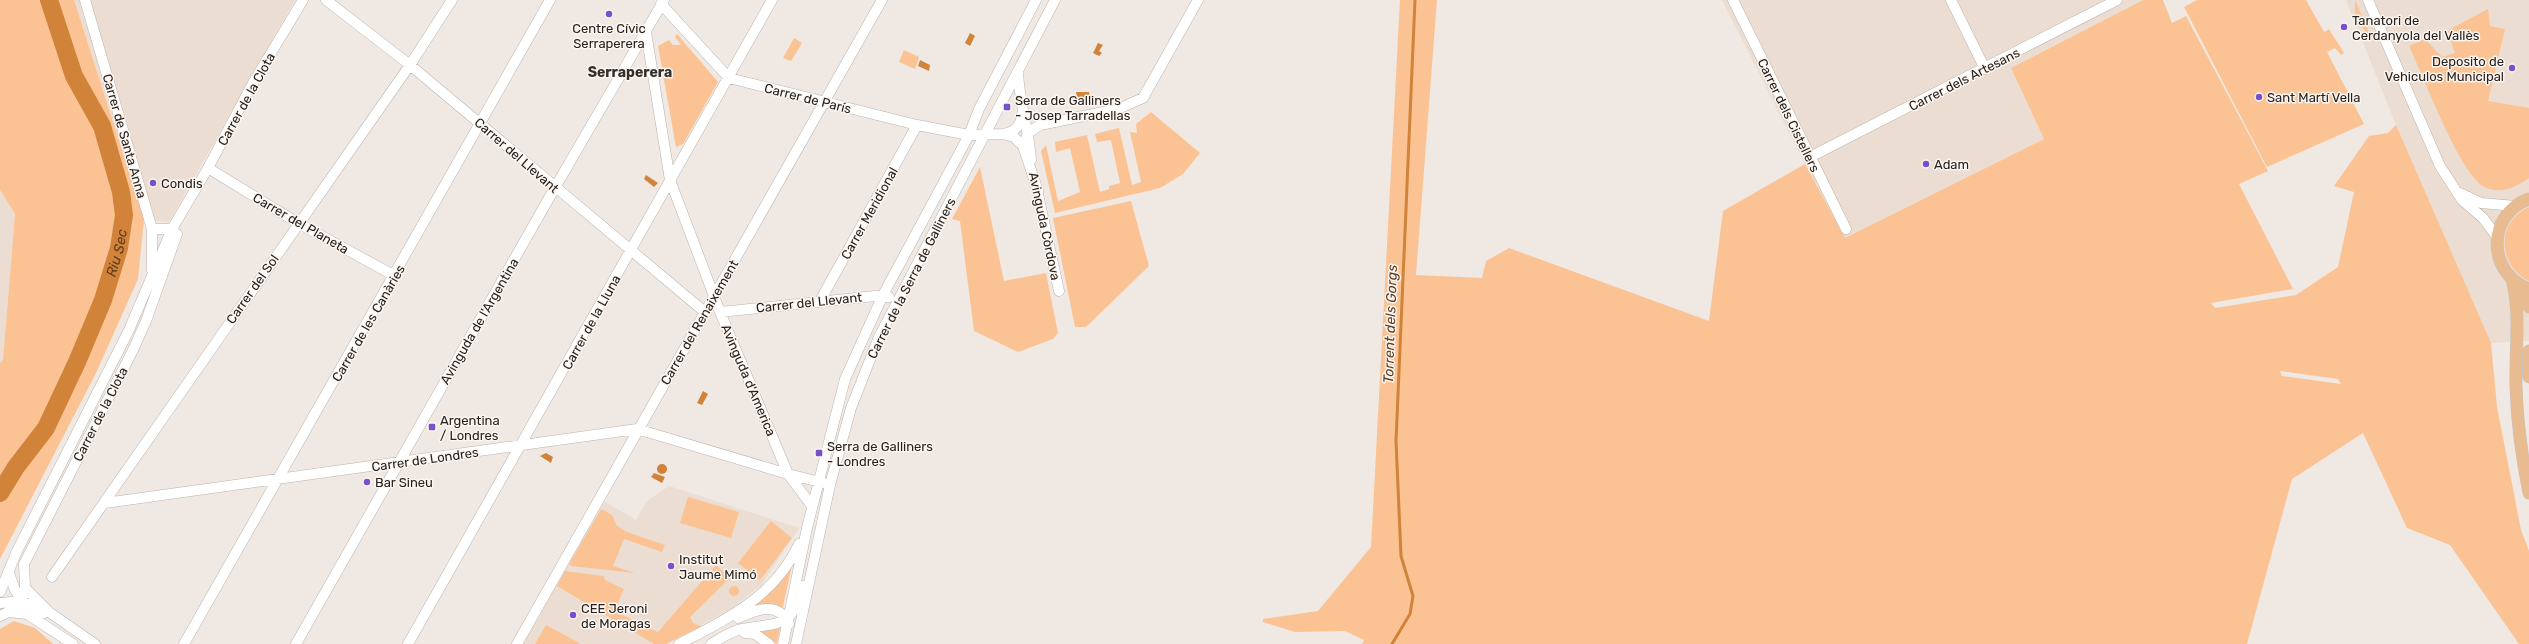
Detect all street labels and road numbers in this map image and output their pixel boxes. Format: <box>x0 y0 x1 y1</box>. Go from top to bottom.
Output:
street label: Carrer dels Artesans <box>1906 45 2023 114</box>
street label: Carrer de la Clota <box>215 50 278 148</box>
street label: Carrer dels Cistellers <box>1754 56 1823 175</box>
street label: Carrer de Santa Anna <box>100 72 149 200</box>
street label: Carrer de París <box>763 80 853 117</box>
street label: Carrer del Llevant <box>472 115 562 196</box>
street label: Carrer Meridional <box>838 165 901 262</box>
street label: Avinguda Còrdova <box>1025 171 1063 282</box>
street label: Carrer del Planeta <box>250 190 351 257</box>
street label: Carrer de la Serra de Galliners <box>864 195 959 361</box>
street label: Carrer del Sol <box>223 252 282 327</box>
street label: Avinguda de l'Argentina <box>437 256 523 387</box>
street label: Carrer del Renaixement <box>657 257 741 387</box>
street label: Carrer de les Canàries <box>329 262 408 384</box>
street label: Carrer de la Lluna <box>559 272 624 372</box>
street label: Carrer del Llevant <box>755 289 863 316</box>
street label: Avinguda d'America <box>717 322 779 439</box>
street label: Carrer de la Clota <box>70 365 131 464</box>
street label: Carrer de Londres <box>371 445 480 474</box>

